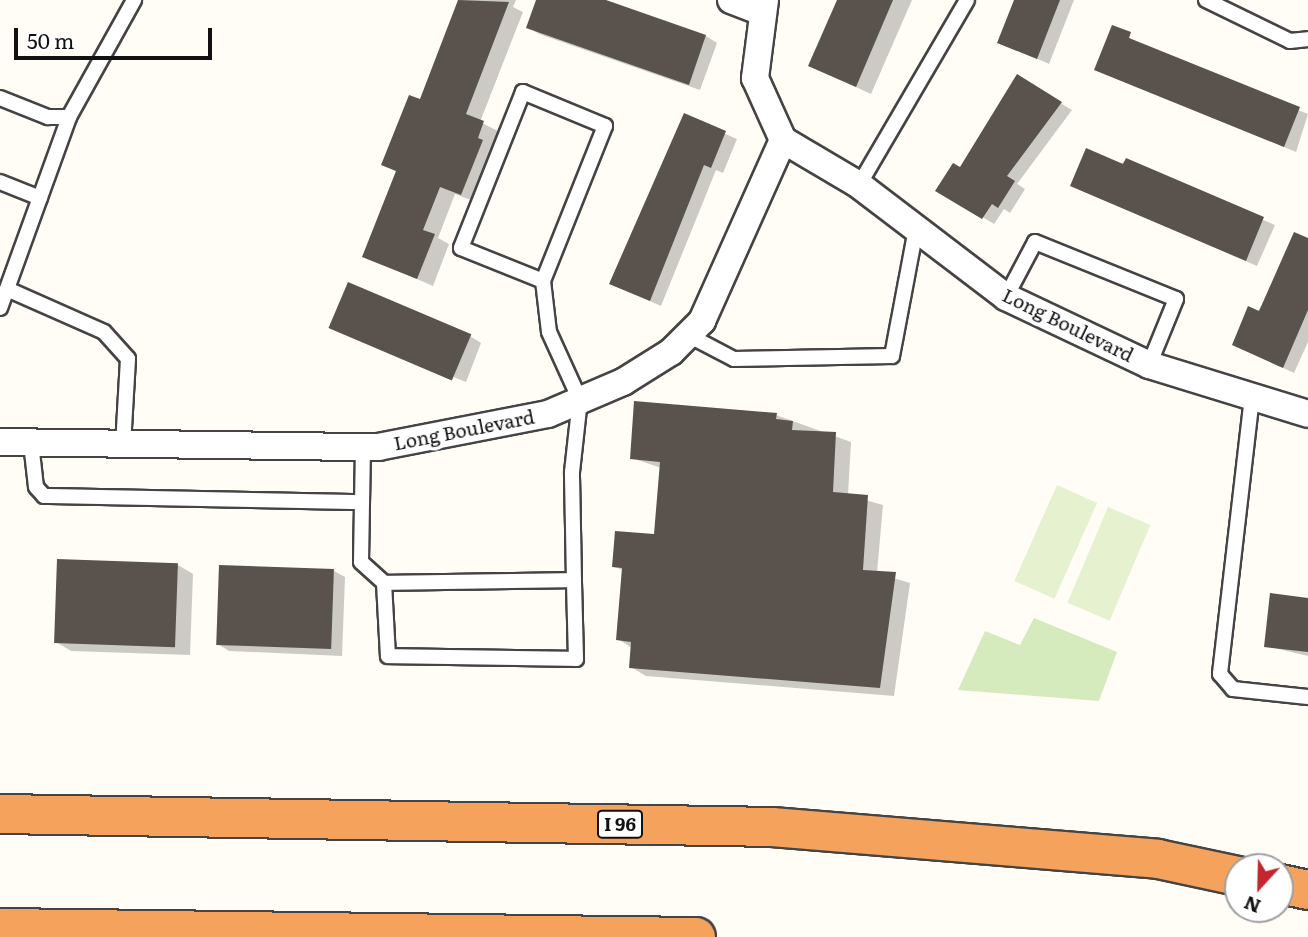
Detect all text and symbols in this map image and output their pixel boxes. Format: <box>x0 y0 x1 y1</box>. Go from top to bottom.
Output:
scale bar <box>18 14 215 58</box>
text: 50 m <box>27 24 74 55</box>
street label: Long Boulevard <box>999 283 1137 367</box>
street label: Long Boulevard <box>392 405 536 455</box>
road number: I 96 <box>596 810 644 838</box>
north arrow <box>1224 853 1294 923</box>
text: N <box>1239 890 1265 922</box>

